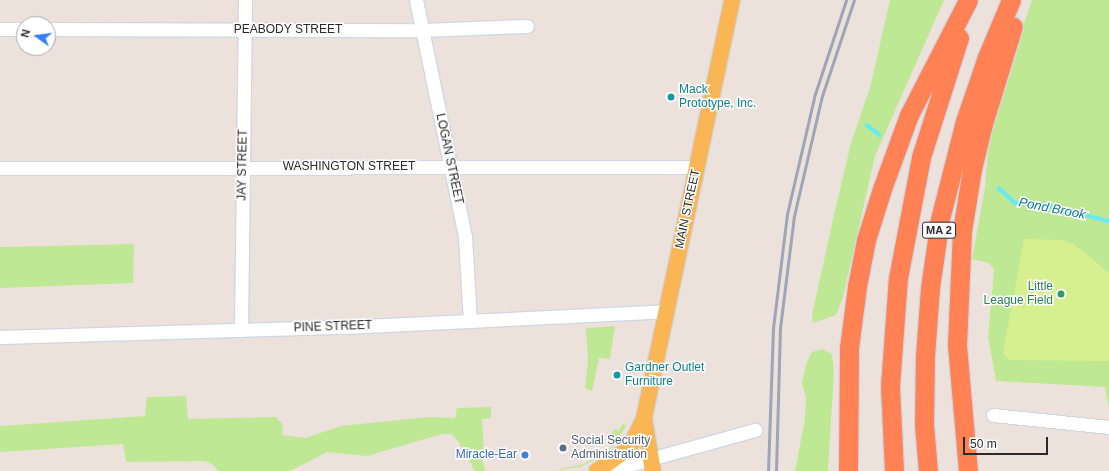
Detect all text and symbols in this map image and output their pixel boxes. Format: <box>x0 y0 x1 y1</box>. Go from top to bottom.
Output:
north arrow <box>16 16 56 56</box>
street label: PEABODY STREET <box>234 23 342 37</box>
text: N <box>19 28 32 39</box>
place label: Mack Prototype, Inc. <box>679 83 756 111</box>
marker: Mack Prototype, Inc. <box>666 92 676 102</box>
street label: LOGAN STREET <box>432 112 466 206</box>
street label: JAY STREET <box>235 129 251 201</box>
street label: WASHINGTON STREET <box>283 160 415 174</box>
street label: MAIN STREET <box>673 168 703 250</box>
water label: Pond Brook <box>1017 195 1087 223</box>
road number: MA 2 <box>921 221 957 239</box>
place label: Little League Field <box>984 280 1053 308</box>
marker: Little League Field <box>1056 289 1066 299</box>
street label: PINE STREET <box>293 318 373 336</box>
place label: Gardner Outlet Furniture <box>625 361 704 389</box>
marker: Gardner Outlet Furniture <box>612 370 622 380</box>
scale bar <box>965 429 1050 455</box>
place label: Social Security Administration <box>571 434 650 462</box>
text: 50 m <box>970 437 997 451</box>
marker: Social Security Administration <box>558 443 568 453</box>
place label: Miracle-Ear <box>456 448 517 462</box>
marker: Miracle-Ear <box>520 450 530 460</box>

